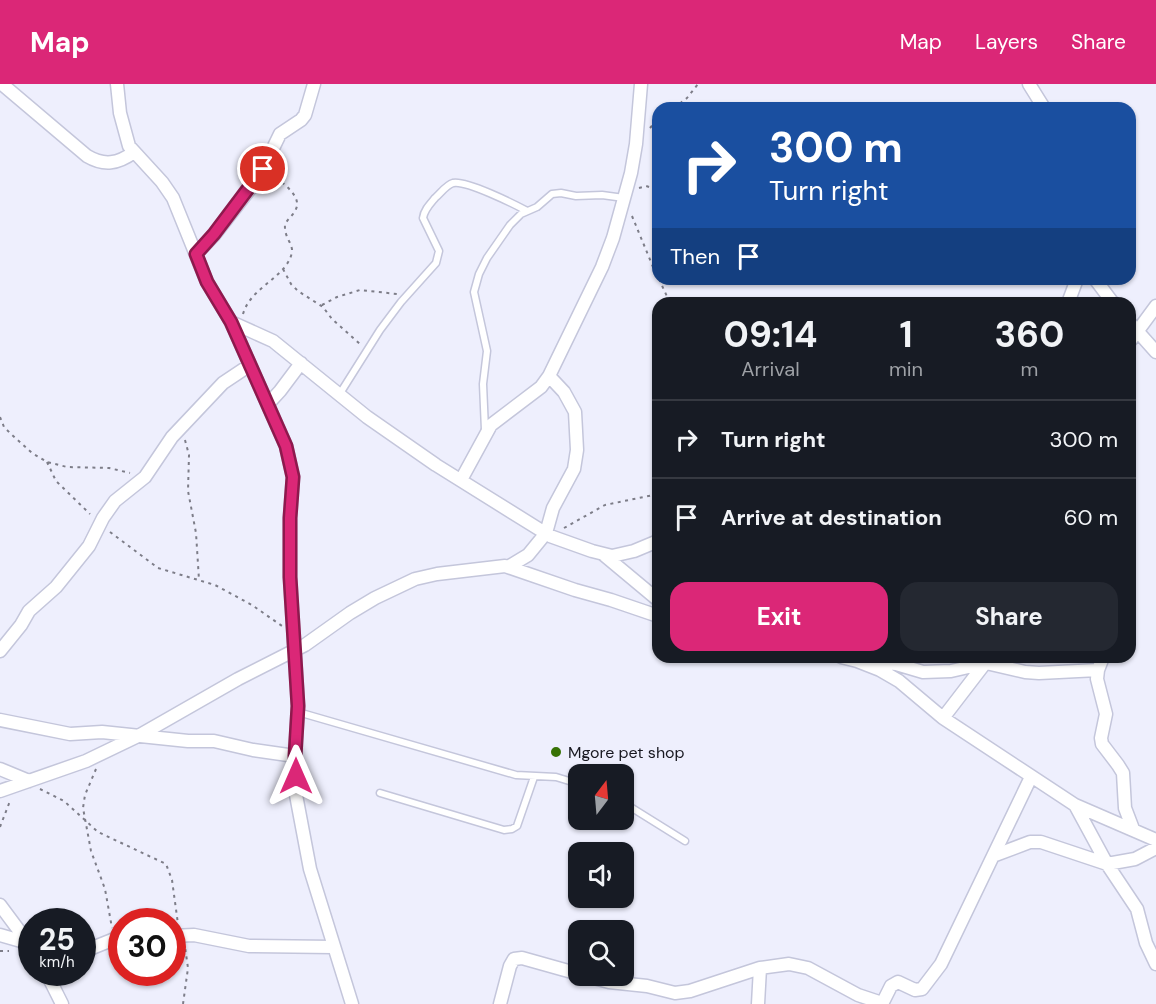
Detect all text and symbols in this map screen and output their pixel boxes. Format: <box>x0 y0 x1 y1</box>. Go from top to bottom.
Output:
text: Map <box>30 24 90 61</box>
text: Map <box>900 28 942 56</box>
text: Layers <box>975 28 1038 56</box>
text: Share <box>1071 28 1126 56</box>
text: 300 m <box>769 120 903 175</box>
icon: right <box>670 126 748 204</box>
pin <box>237 143 288 194</box>
icon: arrive <box>246 152 279 185</box>
text: Turn right <box>769 173 889 208</box>
icon: arrive <box>732 240 765 273</box>
text: Then <box>670 242 720 271</box>
text: 09:14 <box>724 311 817 358</box>
text: 1 <box>899 311 913 358</box>
text: 360 <box>995 311 1064 358</box>
text: Arrival <box>741 356 800 382</box>
text: min <box>889 356 923 382</box>
text: m <box>1021 356 1038 382</box>
icon: right <box>670 423 703 456</box>
text: Turn right <box>721 425 826 454</box>
text: 300 m <box>1049 425 1118 454</box>
icon: arrive <box>670 501 703 534</box>
text: Arrive at destination <box>721 503 942 532</box>
text: 60 m <box>1064 503 1118 532</box>
button: Exit <box>670 582 888 651</box>
button: Share <box>900 582 1118 651</box>
place label: Mgore pet shop <box>568 742 685 763</box>
position arrow <box>264 744 328 808</box>
marker: Mgore pet shop <box>549 745 563 759</box>
north arrow <box>568 764 634 830</box>
map controls <box>568 764 634 986</box>
button: sound <box>568 842 634 908</box>
speed limit sign: 30 <box>108 908 186 986</box>
text: 25 <box>39 920 75 959</box>
button: search <box>568 920 634 986</box>
text: km/h <box>39 952 75 972</box>

